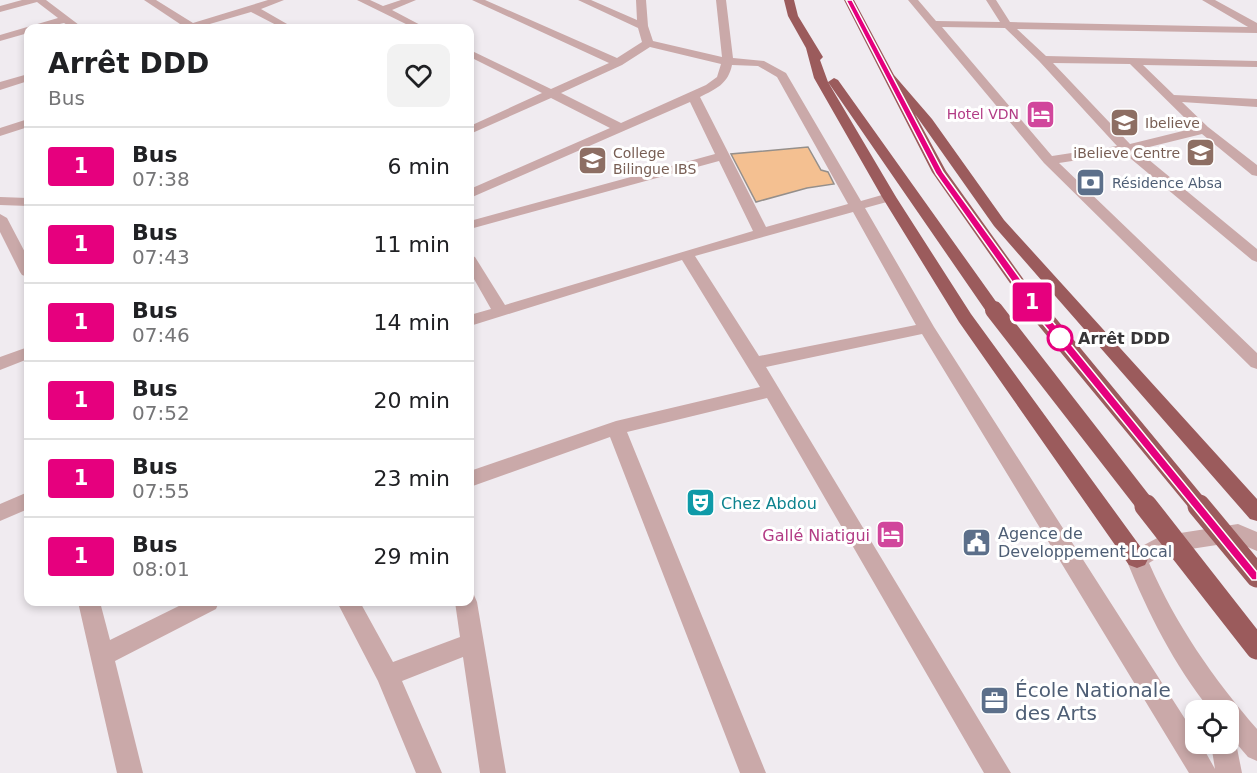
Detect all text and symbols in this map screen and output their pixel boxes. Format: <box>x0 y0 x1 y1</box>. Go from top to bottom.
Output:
button: heart <box>387 44 450 107</box>
text: Arrêt DDD <box>48 47 209 80</box>
text: Bus <box>48 86 85 110</box>
hotel icon: Hotel VDN <box>1024 98 1056 130</box>
place label: Hotel VDN <box>947 106 1019 122</box>
school or university icon: Ibelieve <box>1108 107 1140 139</box>
place label: Ibelieve <box>1145 115 1200 131</box>
school or university icon: iBelieve Centre <box>1185 137 1217 169</box>
text: Bus <box>132 142 178 167</box>
school or university icon: College Bilingue IBS <box>576 145 608 177</box>
place label: College Bilingue IBS <box>613 145 696 177</box>
place label: iBelieve Centre <box>1073 145 1180 161</box>
text: 1 <box>74 154 88 178</box>
text: 6 min <box>388 154 450 179</box>
text: 07:38 <box>132 167 190 191</box>
bank icon: Résidence Absa <box>1075 167 1107 199</box>
place label: Résidence Absa <box>1112 175 1222 191</box>
text: Bus <box>132 220 178 245</box>
text: 1 <box>74 232 88 256</box>
text: 11 min <box>374 232 450 257</box>
text: 07:43 <box>132 245 190 269</box>
line badge: 1 <box>1012 282 1052 322</box>
text: 1 <box>1025 290 1039 314</box>
text: Bus <box>132 298 178 323</box>
text: 1 <box>74 310 88 334</box>
text: 14 min <box>374 310 450 335</box>
text: 07:46 <box>132 323 190 347</box>
marker: Arrêt DDD <box>1047 325 1073 351</box>
place label: Arrêt DDD <box>1078 329 1170 348</box>
text: Bus <box>132 376 178 401</box>
text: 1 <box>74 388 88 412</box>
text: 20 min <box>374 388 450 413</box>
text: 07:52 <box>132 401 190 425</box>
text: Bus <box>132 454 178 479</box>
text: 1 <box>74 466 88 490</box>
text: 23 min <box>374 466 450 491</box>
text: 07:55 <box>132 479 190 503</box>
theatre icon: Chez Abdou <box>684 487 716 519</box>
place label: Chez Abdou <box>721 494 817 513</box>
hotel icon: Gallé Niatigui <box>875 519 907 551</box>
place label: Agence de Developpement Local <box>998 524 1172 561</box>
place label: Gallé Niatigui <box>762 526 870 545</box>
public building icon: Agence de Developpement Local <box>961 526 993 558</box>
text: Bus <box>132 532 178 557</box>
text: 1 <box>74 544 88 568</box>
text: 29 min <box>374 544 450 569</box>
text: 08:01 <box>132 557 190 581</box>
place label: École Nationale des Arts <box>1015 678 1171 725</box>
office icon: École Nationale des Arts <box>978 685 1010 717</box>
map controls <box>1185 700 1239 754</box>
button: locate <box>1185 700 1239 754</box>

